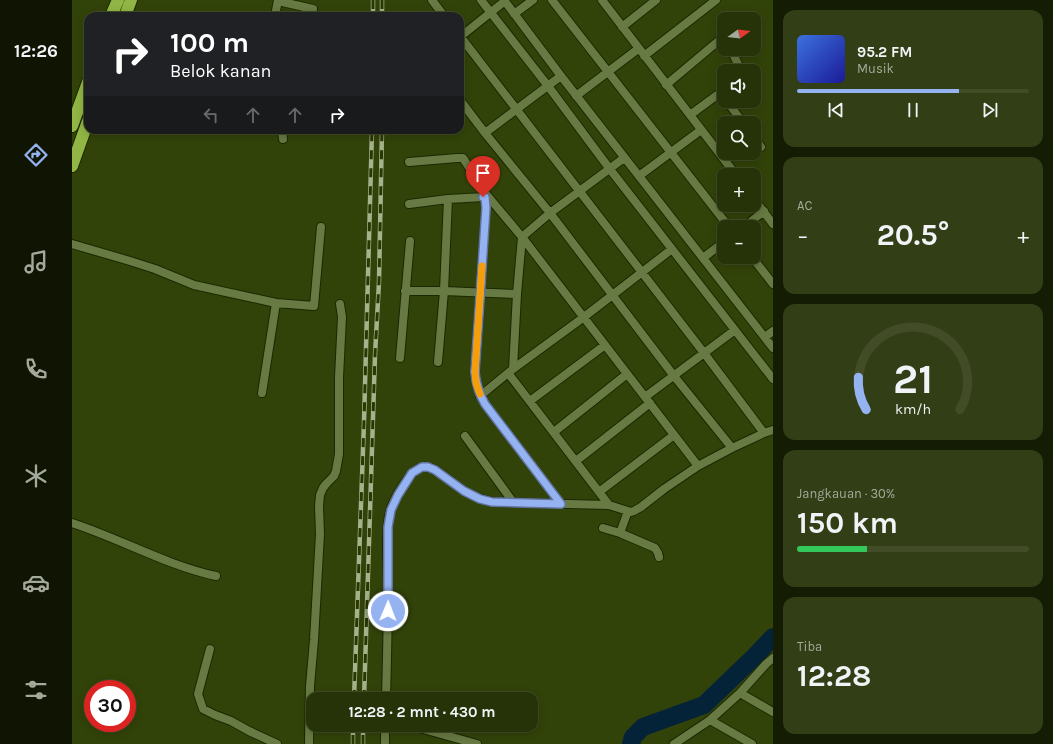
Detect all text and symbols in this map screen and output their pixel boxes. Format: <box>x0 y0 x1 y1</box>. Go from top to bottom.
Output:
north arrow <box>717 12 761 56</box>
map controls <box>717 12 761 264</box>
text: 100 m <box>170 26 249 59</box>
icon: right <box>104 28 156 80</box>
text: 12:26 <box>14 40 58 62</box>
text: 95.2 FM <box>857 43 912 61</box>
text: Belok kanan <box>170 60 271 82</box>
text: Musik <box>857 61 894 76</box>
button: sound <box>717 64 761 108</box>
icon: previous <box>825 99 847 121</box>
icon: pause <box>902 99 924 121</box>
icon: next <box>979 99 1001 121</box>
icon: left <box>200 104 222 126</box>
icon: ahead <box>242 104 264 126</box>
icon: ahead <box>284 104 306 126</box>
icon: right <box>326 104 348 126</box>
button: search <box>717 116 761 160</box>
icon: directions <box>22 141 50 169</box>
pin <box>466 156 500 197</box>
icon: arrive <box>472 162 494 184</box>
button: + <box>717 168 761 212</box>
text: AC <box>797 198 812 213</box>
text: 20.5° <box>877 217 949 253</box>
button: − <box>717 220 761 264</box>
text: − <box>797 223 809 249</box>
text: + <box>1017 223 1029 249</box>
icon: music <box>22 248 50 276</box>
icon: phone <box>22 355 50 383</box>
text: 21 <box>893 355 933 403</box>
text: km/h <box>895 401 931 418</box>
icon: climate <box>22 462 50 490</box>
text: Jangkauan · 30% <box>797 486 895 501</box>
text: 150 km <box>797 505 898 541</box>
icon: car <box>22 569 50 597</box>
position arrow <box>367 590 409 632</box>
text: Tiba <box>797 639 822 654</box>
text: 12:28 <box>797 658 871 694</box>
icon: filters <box>22 676 50 704</box>
speed limit sign: 30 <box>84 680 136 732</box>
text: 12:28 · 2 mnt · 430 m <box>348 703 496 721</box>

